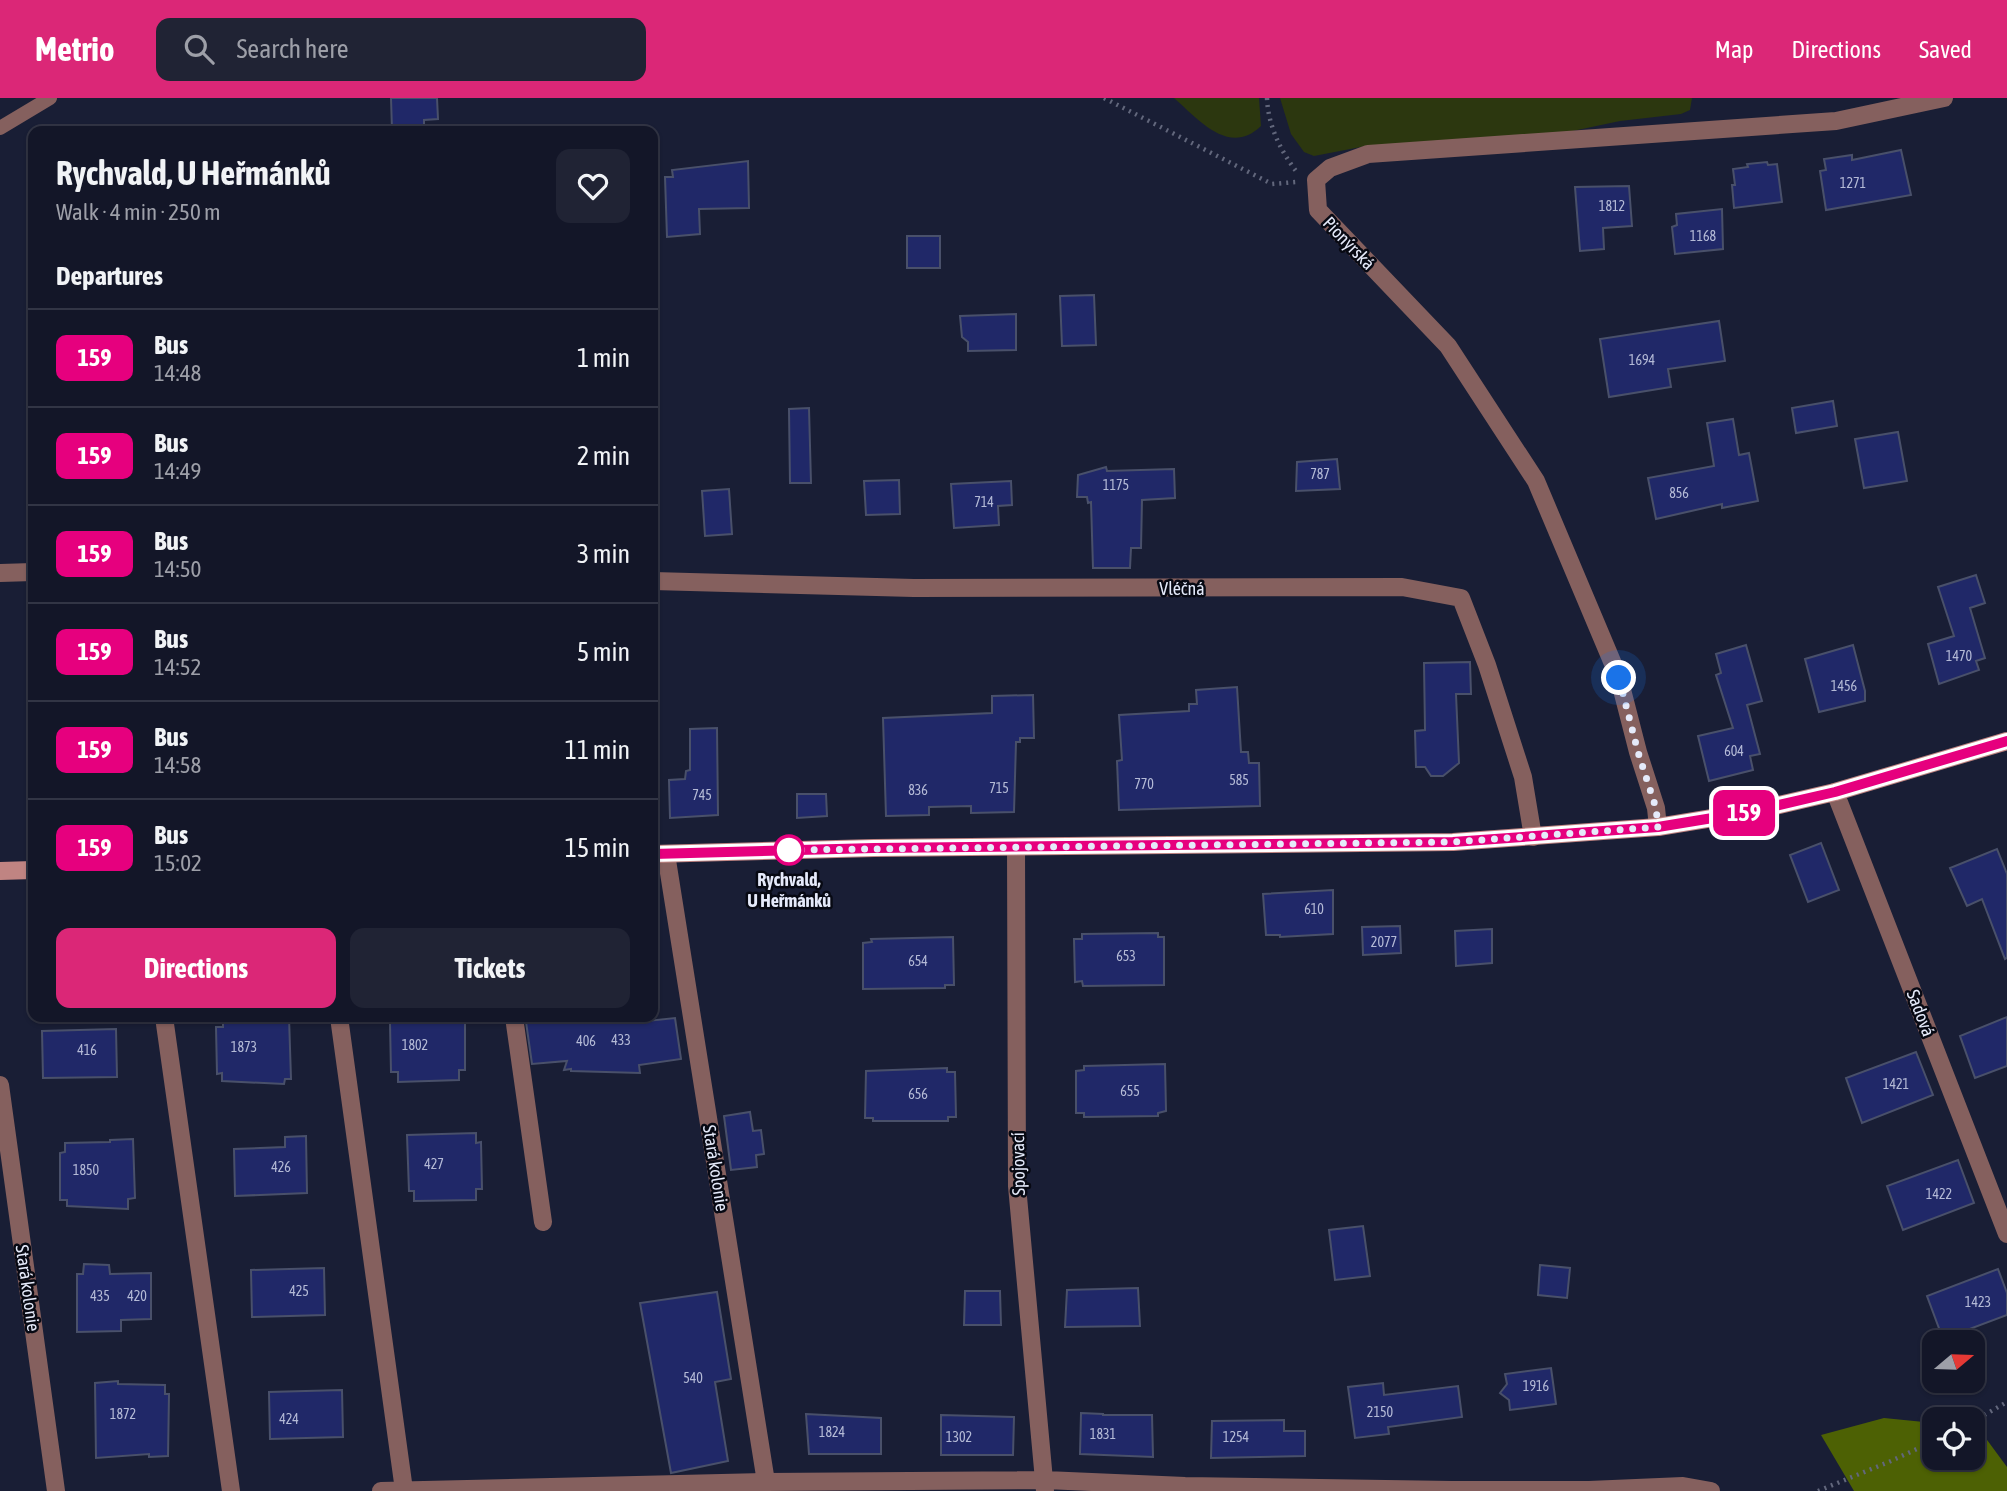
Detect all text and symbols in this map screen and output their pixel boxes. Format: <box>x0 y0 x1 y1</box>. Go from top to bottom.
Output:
search box <box>156 18 646 81</box>
text: Metrio <box>35 30 114 68</box>
icon: search <box>180 30 218 68</box>
text: Search here <box>236 34 349 64</box>
text: Map <box>1715 36 1753 63</box>
text: Directions <box>1791 36 1881 63</box>
text: Saved <box>1919 36 1972 63</box>
button: heart <box>556 149 630 223</box>
text: Rychvald, U Heřmánků <box>56 154 331 192</box>
house number: 1271 <box>1840 175 1866 191</box>
house number: 1812 <box>1599 198 1625 214</box>
text: Walk · 4 min · 250 m <box>56 199 220 225</box>
street label: Pionýrská <box>1319 212 1379 274</box>
house number: 1168 <box>1690 228 1717 244</box>
text: Departures <box>56 261 163 291</box>
text: Bus <box>154 330 188 360</box>
text: 1 min <box>577 343 630 373</box>
text: 159 <box>78 344 111 371</box>
house number: 1694 <box>1629 352 1656 368</box>
text: 14:48 <box>154 360 201 386</box>
text: Bus <box>154 428 188 458</box>
text: 2 min <box>577 441 630 471</box>
text: 159 <box>78 442 111 469</box>
text: 14:49 <box>154 458 201 484</box>
house number: 787 <box>1310 466 1330 482</box>
house number: 1175 <box>1103 477 1129 493</box>
house number: 856 <box>1669 485 1689 501</box>
house number: 714 <box>974 494 994 510</box>
text: Bus <box>154 526 188 556</box>
text: 3 min <box>577 539 630 569</box>
text: 159 <box>78 540 111 567</box>
text: 14:50 <box>154 556 201 582</box>
street label: Vléčná <box>1159 578 1205 599</box>
text: Bus <box>154 624 188 654</box>
text: 5 min <box>577 637 630 667</box>
text: 159 <box>78 638 111 665</box>
house number: 1470 <box>1946 648 1973 664</box>
text: 14:52 <box>154 654 201 680</box>
your location <box>1601 660 1636 695</box>
house number: 1456 <box>1831 678 1858 694</box>
text: Bus <box>154 722 188 752</box>
text: 11 min <box>565 735 630 765</box>
text: 159 <box>78 736 111 763</box>
house number: 604 <box>1724 743 1744 759</box>
text: 14:58 <box>154 752 201 778</box>
house number: 585 <box>1229 772 1249 788</box>
house number: 770 <box>1134 776 1154 792</box>
house number: 715 <box>989 780 1009 796</box>
house number: 836 <box>908 782 928 798</box>
house number: 745 <box>692 787 712 803</box>
line badge: 159 <box>1704 790 1784 836</box>
text: 159 <box>1727 799 1761 826</box>
text: Bus <box>154 820 188 850</box>
text: 15 min <box>565 833 630 863</box>
text: 159 <box>78 834 111 861</box>
marker: Rychvald, U Heřmánků <box>774 835 804 865</box>
text: 15:02 <box>154 850 202 876</box>
place label: Rychvald, U Heřmánků <box>747 869 831 911</box>
house number: 610 <box>1304 901 1324 917</box>
button: Directions <box>56 928 336 1008</box>
button: Tickets <box>350 928 630 1008</box>
house number: 2077 <box>1371 934 1397 950</box>
house number: 653 <box>1116 948 1136 964</box>
house number: 654 <box>908 953 928 969</box>
street label: Sadová <box>1903 987 1939 1039</box>
house number: 433 <box>611 1032 631 1048</box>
house number: 406 <box>576 1033 596 1049</box>
house number: 1802 <box>402 1037 428 1053</box>
house number: 1873 <box>231 1039 257 1055</box>
house number: 416 <box>77 1042 97 1058</box>
house number: 1421 <box>1883 1076 1909 1092</box>
house number: 655 <box>1120 1083 1140 1099</box>
house number: 656 <box>908 1086 928 1102</box>
street label: Stará kolonie <box>699 1123 733 1213</box>
street label: Spojovací <box>1007 1132 1029 1196</box>
house number: 427 <box>424 1156 444 1172</box>
house number: 426 <box>271 1159 291 1175</box>
house number: 1850 <box>73 1162 100 1178</box>
house number: 1422 <box>1926 1186 1952 1202</box>
street label: Stará kolonie <box>12 1243 44 1333</box>
house number: 425 <box>289 1283 309 1299</box>
house number: 435 <box>90 1288 110 1304</box>
house number: 420 <box>127 1288 147 1304</box>
house number: 1423 <box>1965 1294 1991 1310</box>
north arrow <box>1922 1330 1984 1393</box>
map controls <box>1922 1330 1985 1470</box>
house number: 540 <box>683 1370 703 1386</box>
house number: 1916 <box>1523 1378 1550 1394</box>
house number: 2150 <box>1367 1404 1394 1420</box>
house number: 1872 <box>110 1406 136 1422</box>
button: locate <box>1922 1407 1985 1470</box>
house number: 424 <box>279 1411 299 1427</box>
house number: 1824 <box>819 1424 846 1440</box>
house number: 1831 <box>1090 1426 1116 1442</box>
house number: 1302 <box>946 1429 972 1445</box>
house number: 1254 <box>1223 1429 1250 1445</box>

